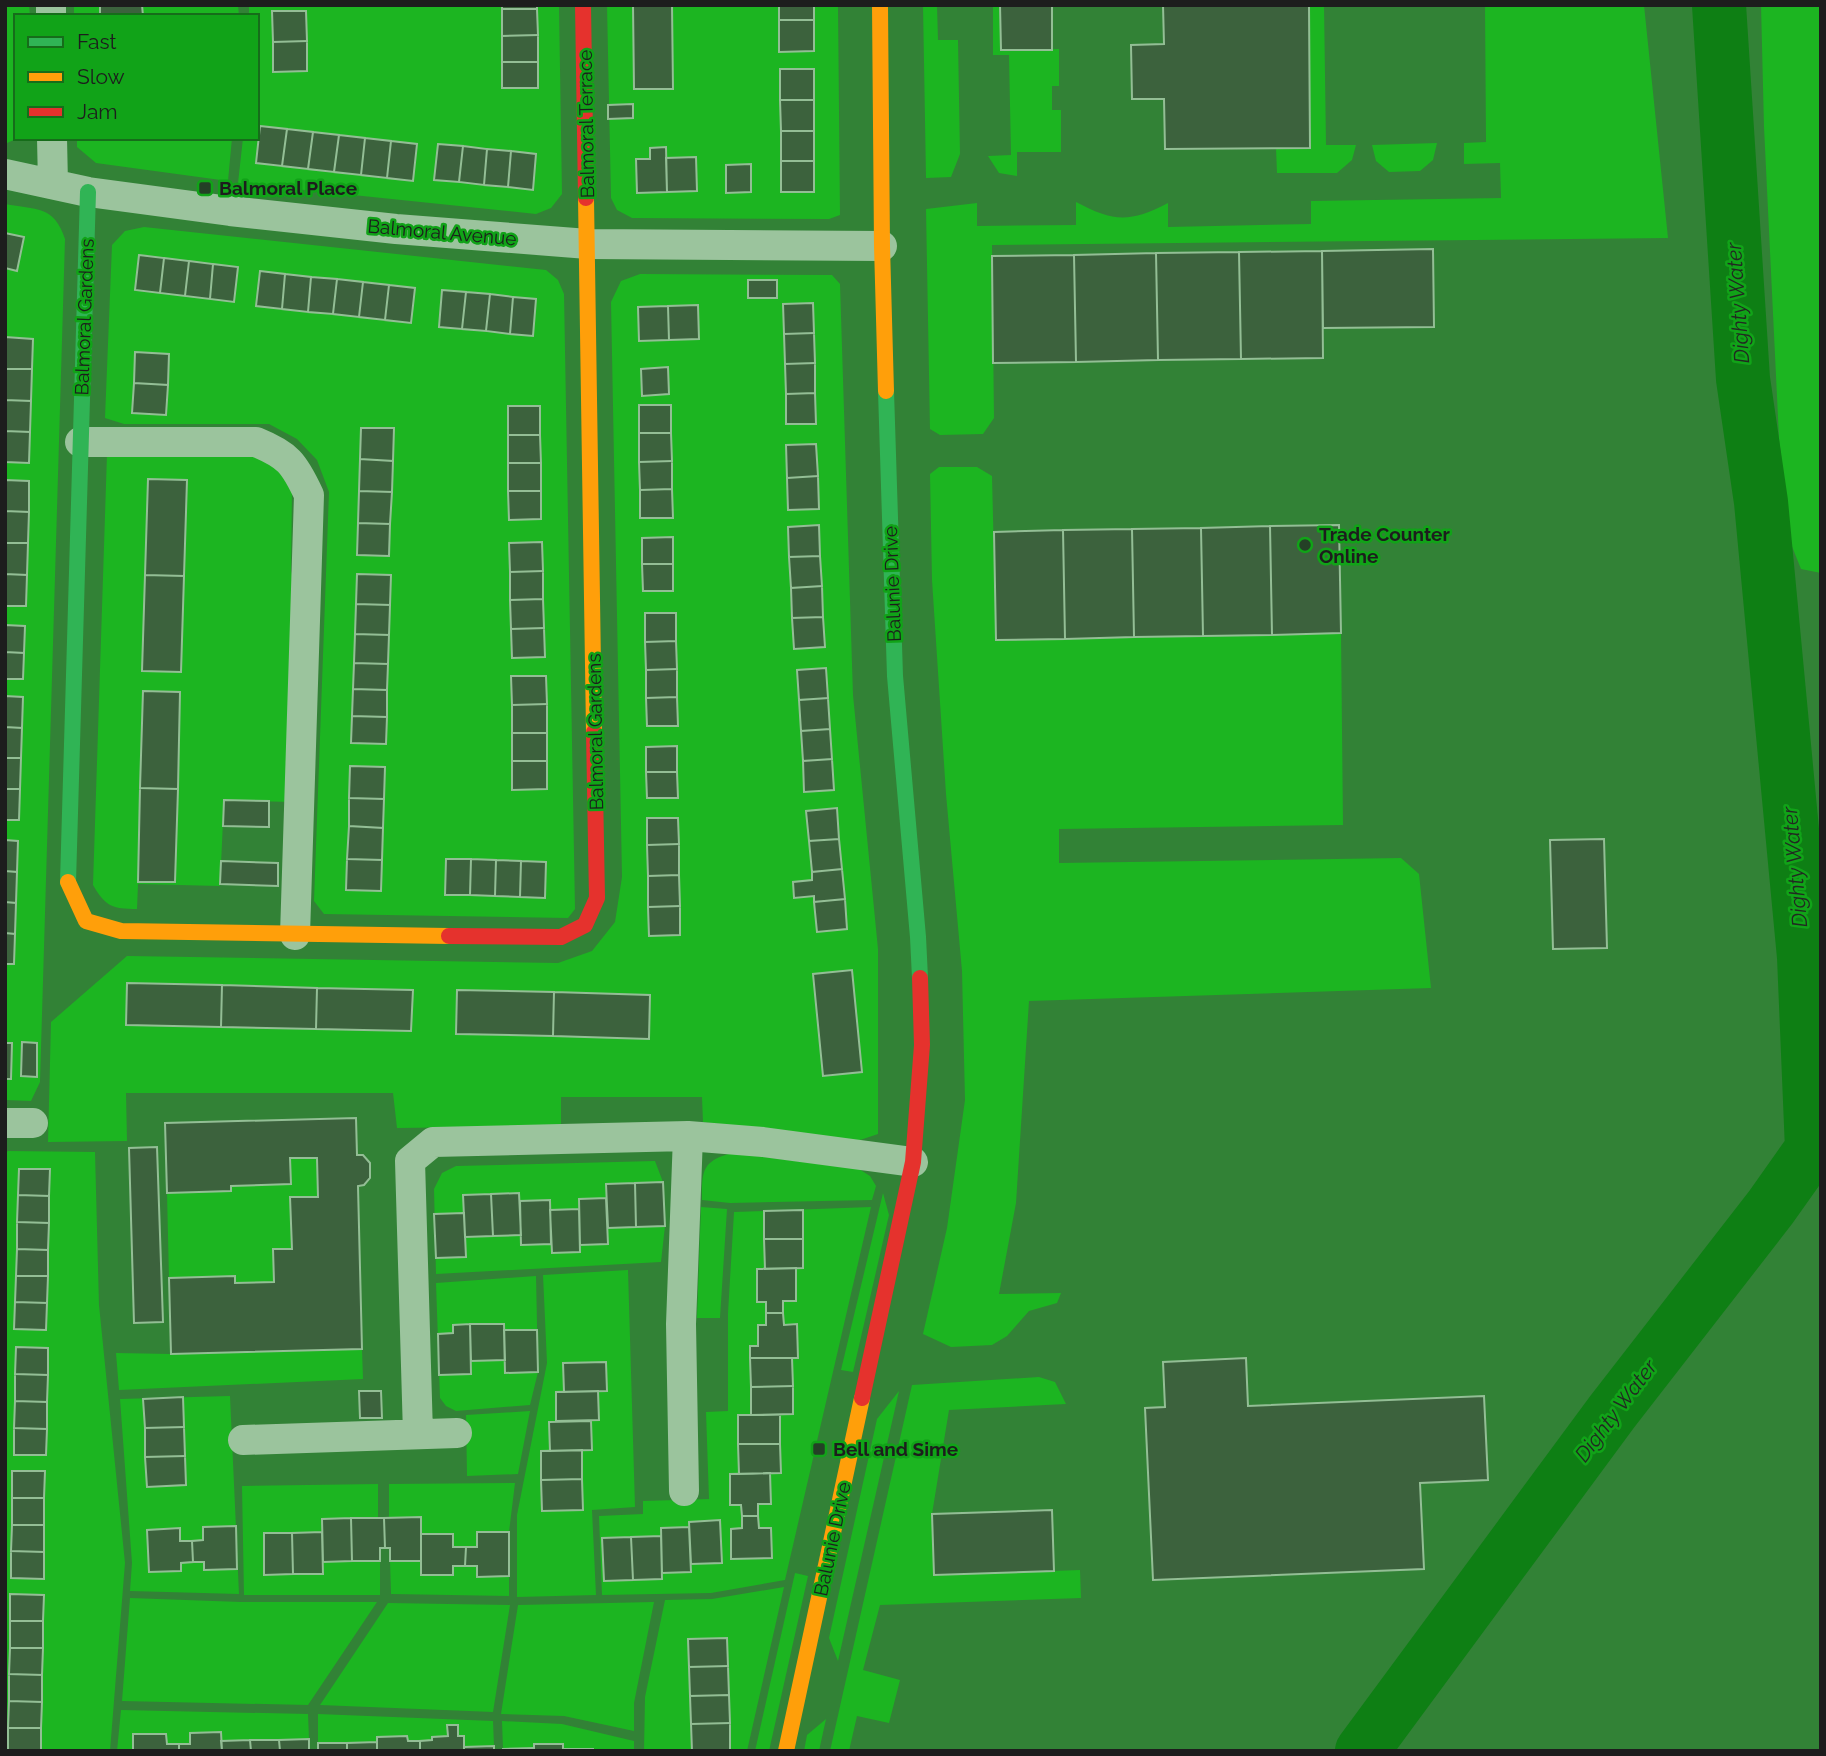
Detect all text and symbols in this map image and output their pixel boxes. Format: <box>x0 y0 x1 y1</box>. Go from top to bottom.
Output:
legend <box>14 14 259 140</box>
text: Fast <box>77 29 117 54</box>
street label: Balmoral Terrace <box>574 50 598 198</box>
text: Slow <box>77 64 125 89</box>
text: Jam <box>77 99 118 124</box>
place label: Balmoral Place <box>219 177 357 199</box>
marker: Balmoral Place <box>197 180 213 196</box>
street label: Balmoral Avenue <box>367 215 517 249</box>
street label: Balmoral Gardens <box>70 238 98 396</box>
water label: Dighty Water <box>1721 241 1754 364</box>
place label: Trade Counter Online <box>1319 523 1450 567</box>
street label: Balunie Drive <box>879 526 905 642</box>
marker: Trade Counter Online <box>1297 537 1313 553</box>
street label: Balmoral Gardens <box>583 653 607 811</box>
water label: Dighty Water <box>1777 805 1812 928</box>
water label: Dighty Water <box>1569 1354 1663 1467</box>
place label: Bell and Sime <box>833 1438 958 1460</box>
marker: Bell and Sime <box>811 1441 827 1457</box>
street label: Balunie Drive <box>809 1480 855 1598</box>

